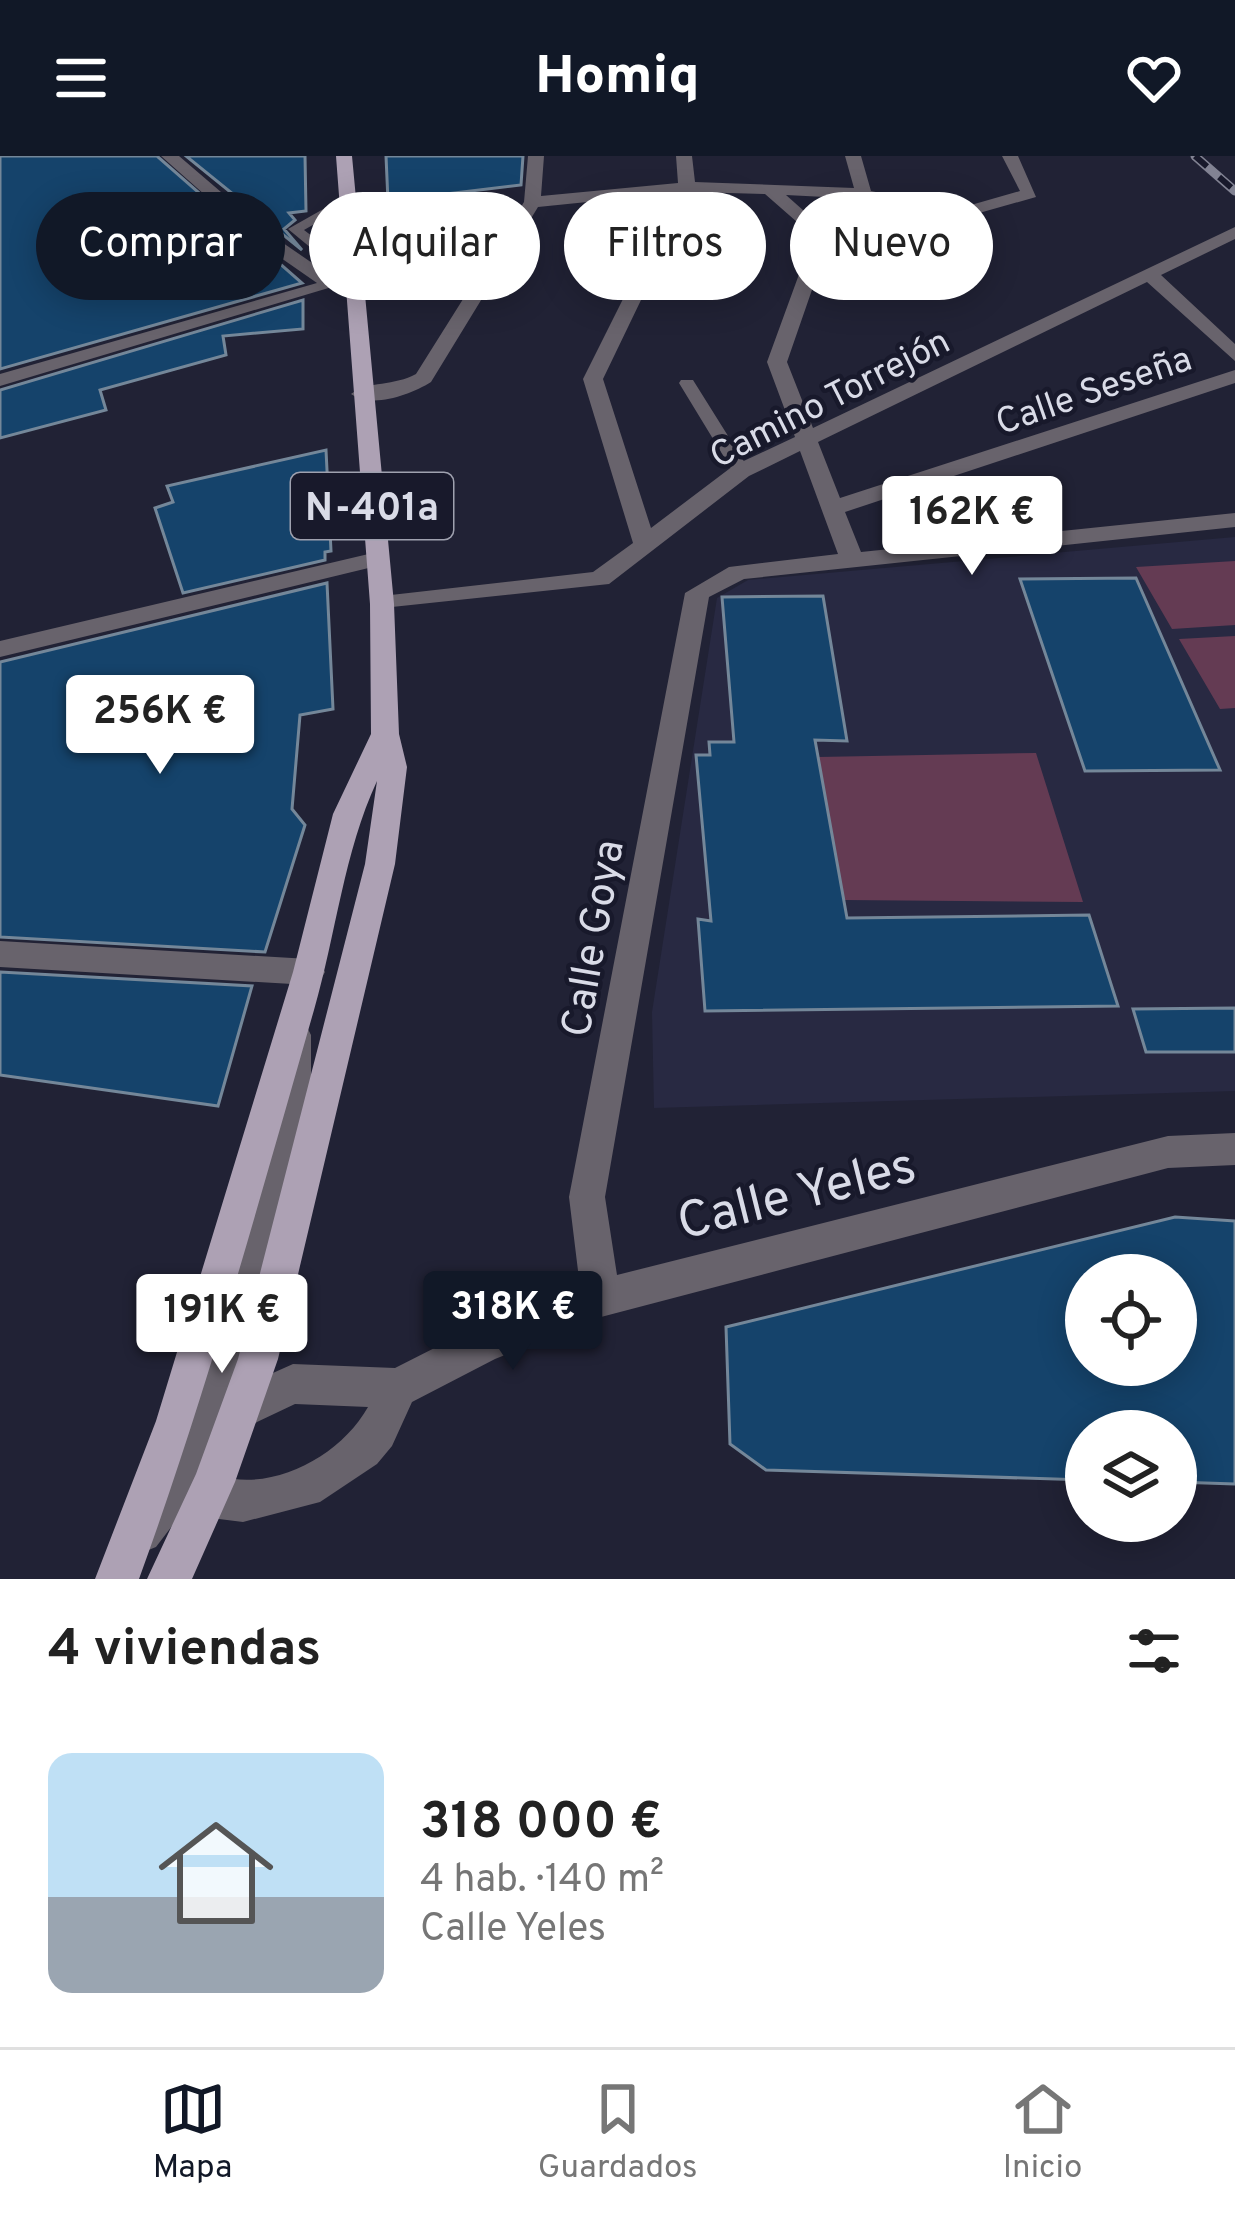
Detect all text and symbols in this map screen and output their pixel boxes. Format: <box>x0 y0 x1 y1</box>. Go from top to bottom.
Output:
text: Homiq <box>535 44 700 113</box>
icon: menu <box>48 45 114 111</box>
icon: heart <box>1121 45 1187 111</box>
chip: Comprar <box>36 192 285 300</box>
chip: Alquilar <box>309 192 540 300</box>
chip: Filtros <box>564 192 766 300</box>
chip: Nuevo <box>790 192 993 300</box>
street label: Camino Torrejón <box>703 320 959 481</box>
street label: Calle Seseña <box>990 338 1198 448</box>
road number: N-401a <box>291 473 453 539</box>
pin: 162K € <box>874 476 1070 578</box>
text: 162K € <box>909 490 1035 539</box>
pin: 256K € <box>62 675 258 777</box>
text: 256K € <box>93 689 227 738</box>
street label: Calle Goya <box>552 836 639 1042</box>
street label: Calle Yeles <box>671 1136 923 1258</box>
map controls <box>1065 1254 1197 1542</box>
button: locate <box>1065 1254 1197 1386</box>
pin: 318K € <box>415 1271 611 1373</box>
pin: 191K € <box>124 1274 320 1376</box>
text: 318K € <box>450 1285 576 1334</box>
text: 191K € <box>163 1288 281 1337</box>
button: layers <box>1065 1410 1197 1542</box>
icon: filters <box>1121 1618 1187 1684</box>
text: 4 viviendas <box>48 1619 321 1684</box>
text: 318 000 € <box>420 1792 662 1857</box>
icon: home <box>144 1801 288 1945</box>
text: 4 hab. · 140 m² <box>420 1857 664 1906</box>
text: Calle Yeles <box>420 1906 606 1955</box>
tab: Mapa <box>153 2076 232 2190</box>
tab: Guardados <box>538 2076 698 2190</box>
tab: Inicio <box>1003 2076 1082 2190</box>

